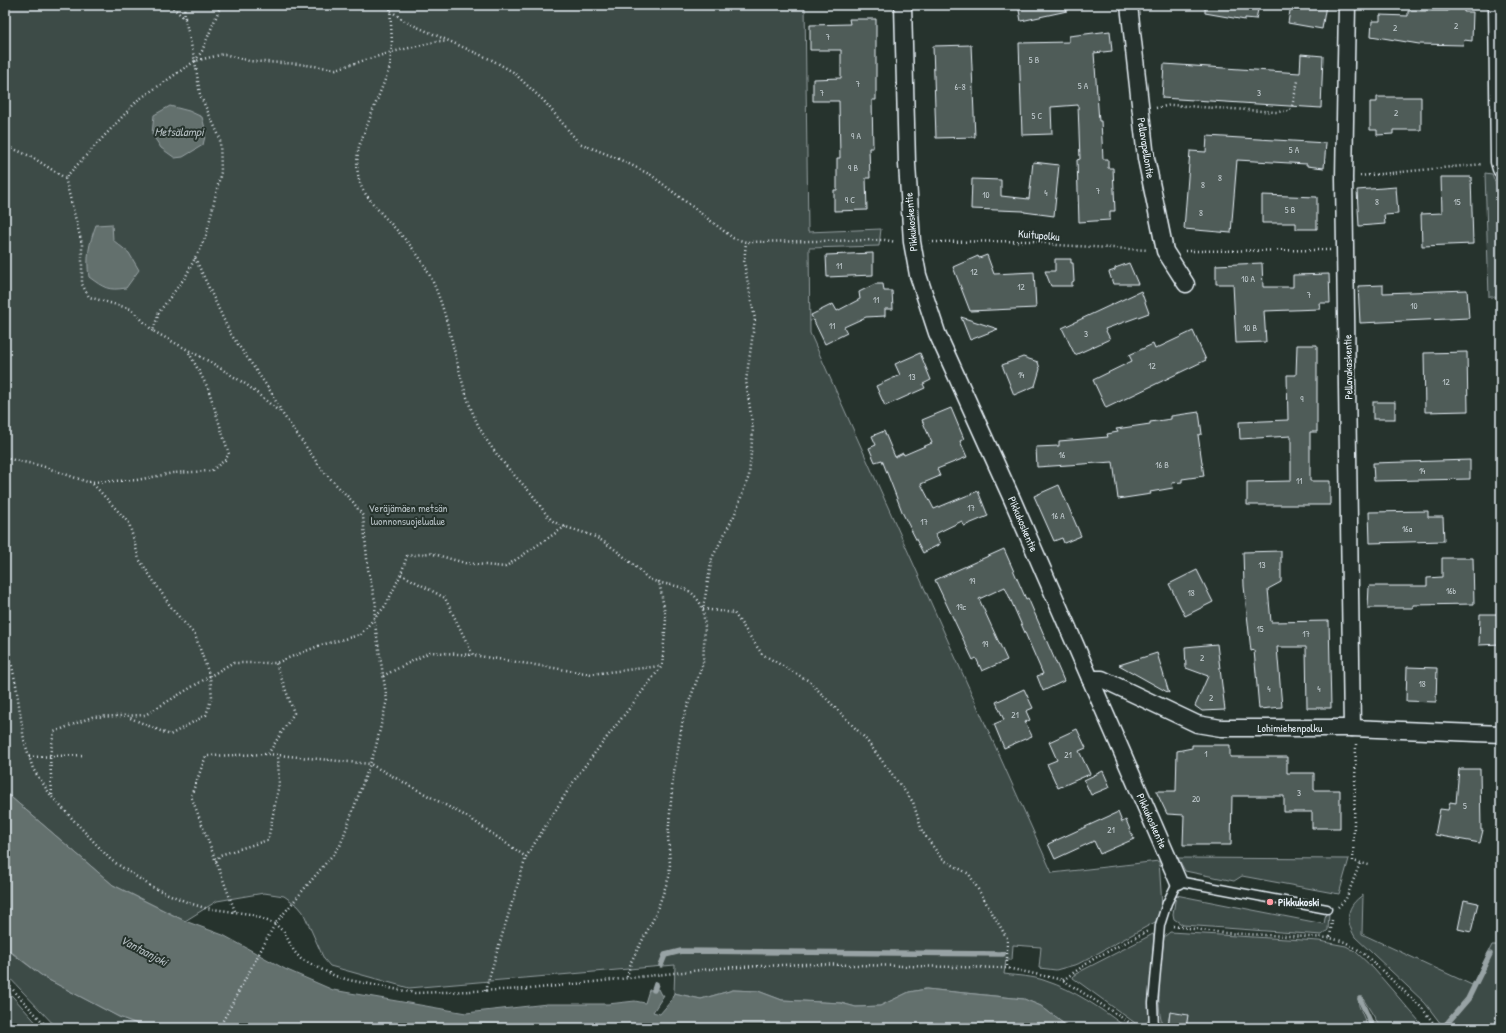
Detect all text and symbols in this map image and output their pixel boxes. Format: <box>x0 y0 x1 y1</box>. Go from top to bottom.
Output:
house number: 2 <box>1454 20 1459 32</box>
house number: 2 <box>1393 22 1398 34</box>
house number: 7 <box>826 31 831 43</box>
house number: 5 B <box>1029 54 1040 66</box>
house number: 7 <box>856 78 861 90</box>
house number: 5 A <box>1078 80 1089 92</box>
house number: 6-8 <box>954 81 966 93</box>
house number: 7 <box>820 87 825 99</box>
house number: 3 <box>1257 87 1261 99</box>
house number: 2 <box>1394 107 1399 119</box>
house number: 5 C <box>1032 110 1042 122</box>
street label: Pellavapellontie <box>1134 117 1158 180</box>
water label: Metsälampi <box>154 123 205 140</box>
house number: 9 A <box>851 130 861 142</box>
house number: 5 A <box>1289 144 1300 156</box>
house number: 9 B <box>848 162 858 174</box>
house number: 8 <box>1218 172 1222 184</box>
house number: 8 <box>1201 179 1205 191</box>
house number: 7 <box>1096 185 1101 197</box>
house number: 4 <box>1044 187 1048 199</box>
house number: 10 <box>982 189 990 201</box>
street label: Pikkukoskentie <box>901 191 921 252</box>
house number: 9 C <box>845 194 855 206</box>
house number: 8 <box>1375 196 1379 208</box>
house number: 15 <box>1453 196 1461 208</box>
house number: 5 B <box>1285 204 1296 216</box>
house number: 8 <box>1199 207 1203 219</box>
street label: Kuitupolku <box>1018 226 1061 244</box>
house number: 11 <box>836 260 842 272</box>
house number: 12 <box>970 266 979 278</box>
house number: 10 A <box>1241 273 1255 285</box>
house number: 12 <box>1017 281 1026 293</box>
house number: 7 <box>1307 289 1312 301</box>
house number: 11 <box>873 294 879 306</box>
house number: 10 <box>1410 300 1418 312</box>
house number: 11 <box>829 320 835 332</box>
house number: 10 B <box>1243 322 1257 334</box>
house number: 3 <box>1084 328 1088 340</box>
street label: Pellavakaskentie <box>1340 334 1356 400</box>
house number: 12 <box>1148 360 1157 372</box>
house number: 14 <box>1018 369 1025 381</box>
house number: 13 <box>908 371 916 383</box>
house number: 12 <box>1442 376 1451 388</box>
house number: 9 <box>1300 393 1304 405</box>
house number: 16 <box>1059 449 1066 461</box>
house number: 16 B <box>1155 459 1169 471</box>
house number: 14 <box>1419 465 1426 477</box>
house number: 11 <box>1296 475 1302 487</box>
street label: Pikkukoskentie <box>1005 494 1041 554</box>
park label: Veräjämäen metsän luonnonsuojelualue <box>369 501 447 528</box>
house number: 17 <box>967 502 975 514</box>
house number: 16 A <box>1051 510 1065 522</box>
house number: 17 <box>920 516 928 528</box>
house number: 16a <box>1402 523 1413 535</box>
house number: 13 <box>1258 559 1266 571</box>
house number: 19 <box>969 575 976 587</box>
house number: 16b <box>1446 585 1457 597</box>
house number: 18 <box>1187 587 1195 599</box>
house number: 19c <box>956 601 967 613</box>
house number: 15 <box>1256 623 1264 635</box>
house number: 17 <box>1302 628 1310 640</box>
house number: 19 <box>982 638 989 650</box>
house number: 2 <box>1200 652 1205 664</box>
house number: 18 <box>1418 678 1426 690</box>
house number: 4 <box>1267 683 1271 695</box>
house number: 4 <box>1317 683 1321 695</box>
house number: 2 <box>1209 692 1214 704</box>
house number: 21 <box>1011 709 1019 721</box>
street label: Lohimiehenpolku <box>1258 721 1323 735</box>
house number: 1 <box>1204 748 1208 760</box>
house number: 21 <box>1064 749 1072 761</box>
house number: 3 <box>1297 787 1301 799</box>
street label: Pikkukoskentie <box>1134 791 1171 851</box>
house number: 20 <box>1192 793 1200 805</box>
house number: 5 <box>1463 800 1467 812</box>
house number: 21 <box>1107 824 1115 836</box>
place label: Pikkukoski <box>1278 895 1320 909</box>
marker: Pikkukoski <box>1265 897 1275 907</box>
water label: Vantaanjoki <box>118 931 172 971</box>

